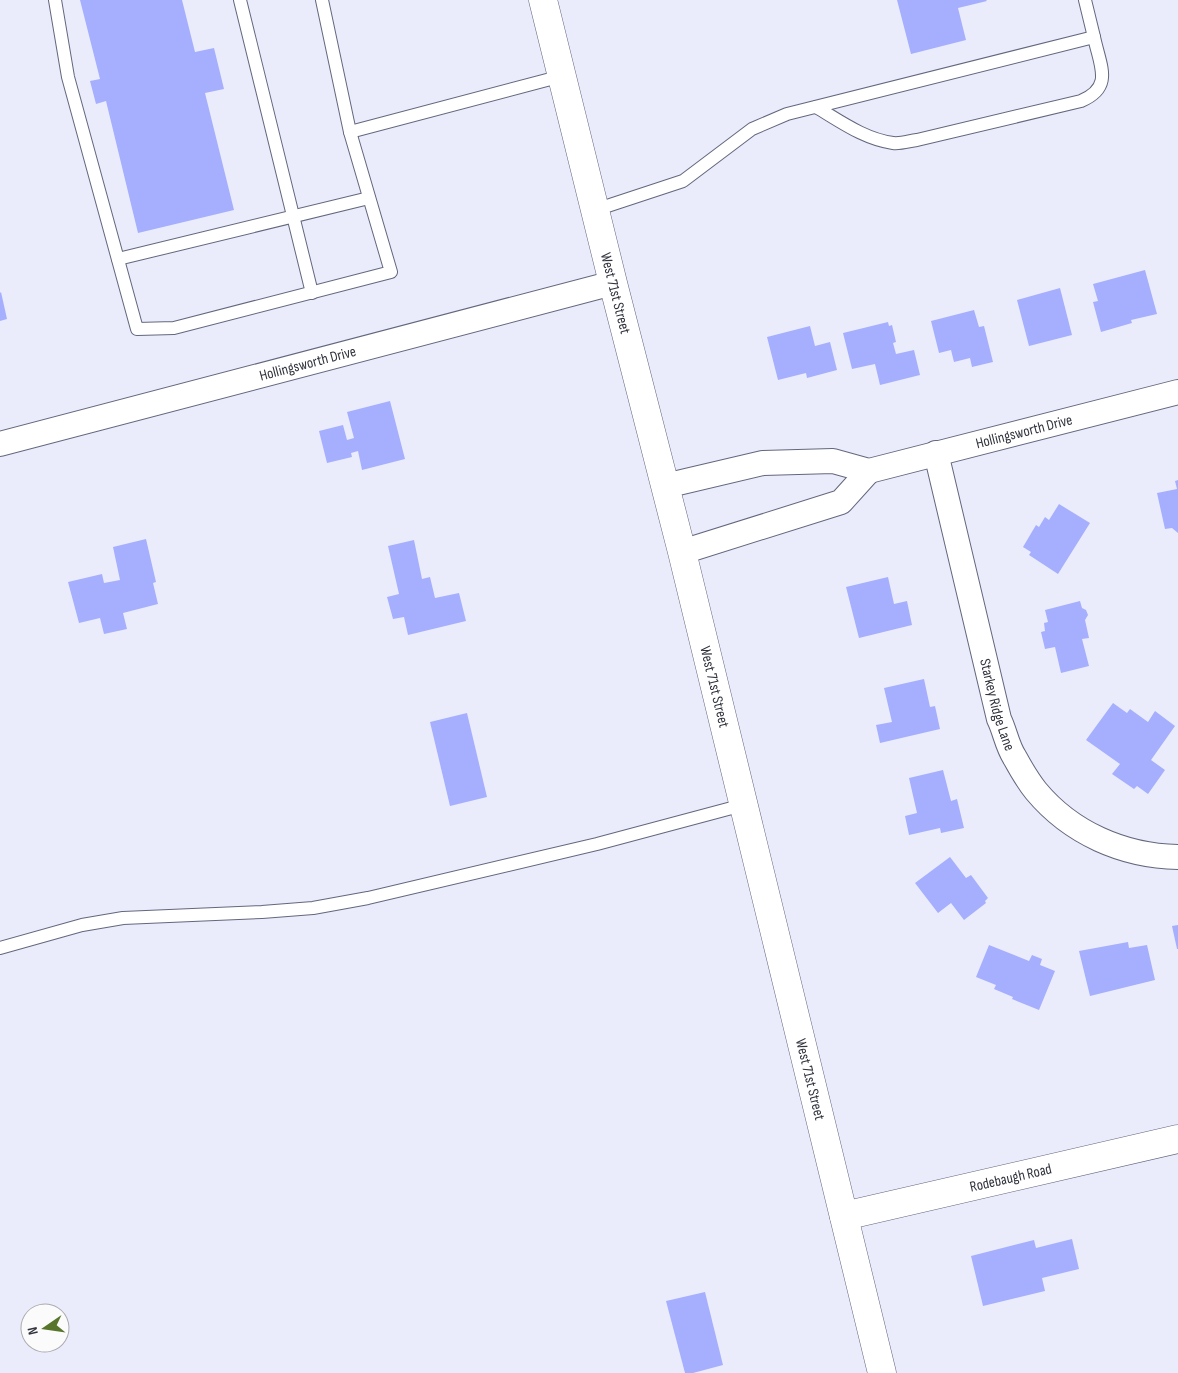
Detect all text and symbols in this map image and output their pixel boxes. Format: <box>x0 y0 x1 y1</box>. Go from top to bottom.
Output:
street label: West 71st Street <box>596 251 635 336</box>
street label: Hollingsworth Drive <box>257 342 358 385</box>
street label: Hollingsworth Drive <box>974 410 1074 453</box>
street label: West 71st Street <box>695 644 734 730</box>
street label: Starkey Ridge Lane <box>975 657 1019 754</box>
street label: West 71st Street <box>791 1037 829 1123</box>
street label: Rodebaugh Road <box>968 1159 1054 1197</box>
north arrow <box>20 1303 70 1353</box>
text: N <box>24 1325 42 1336</box>

